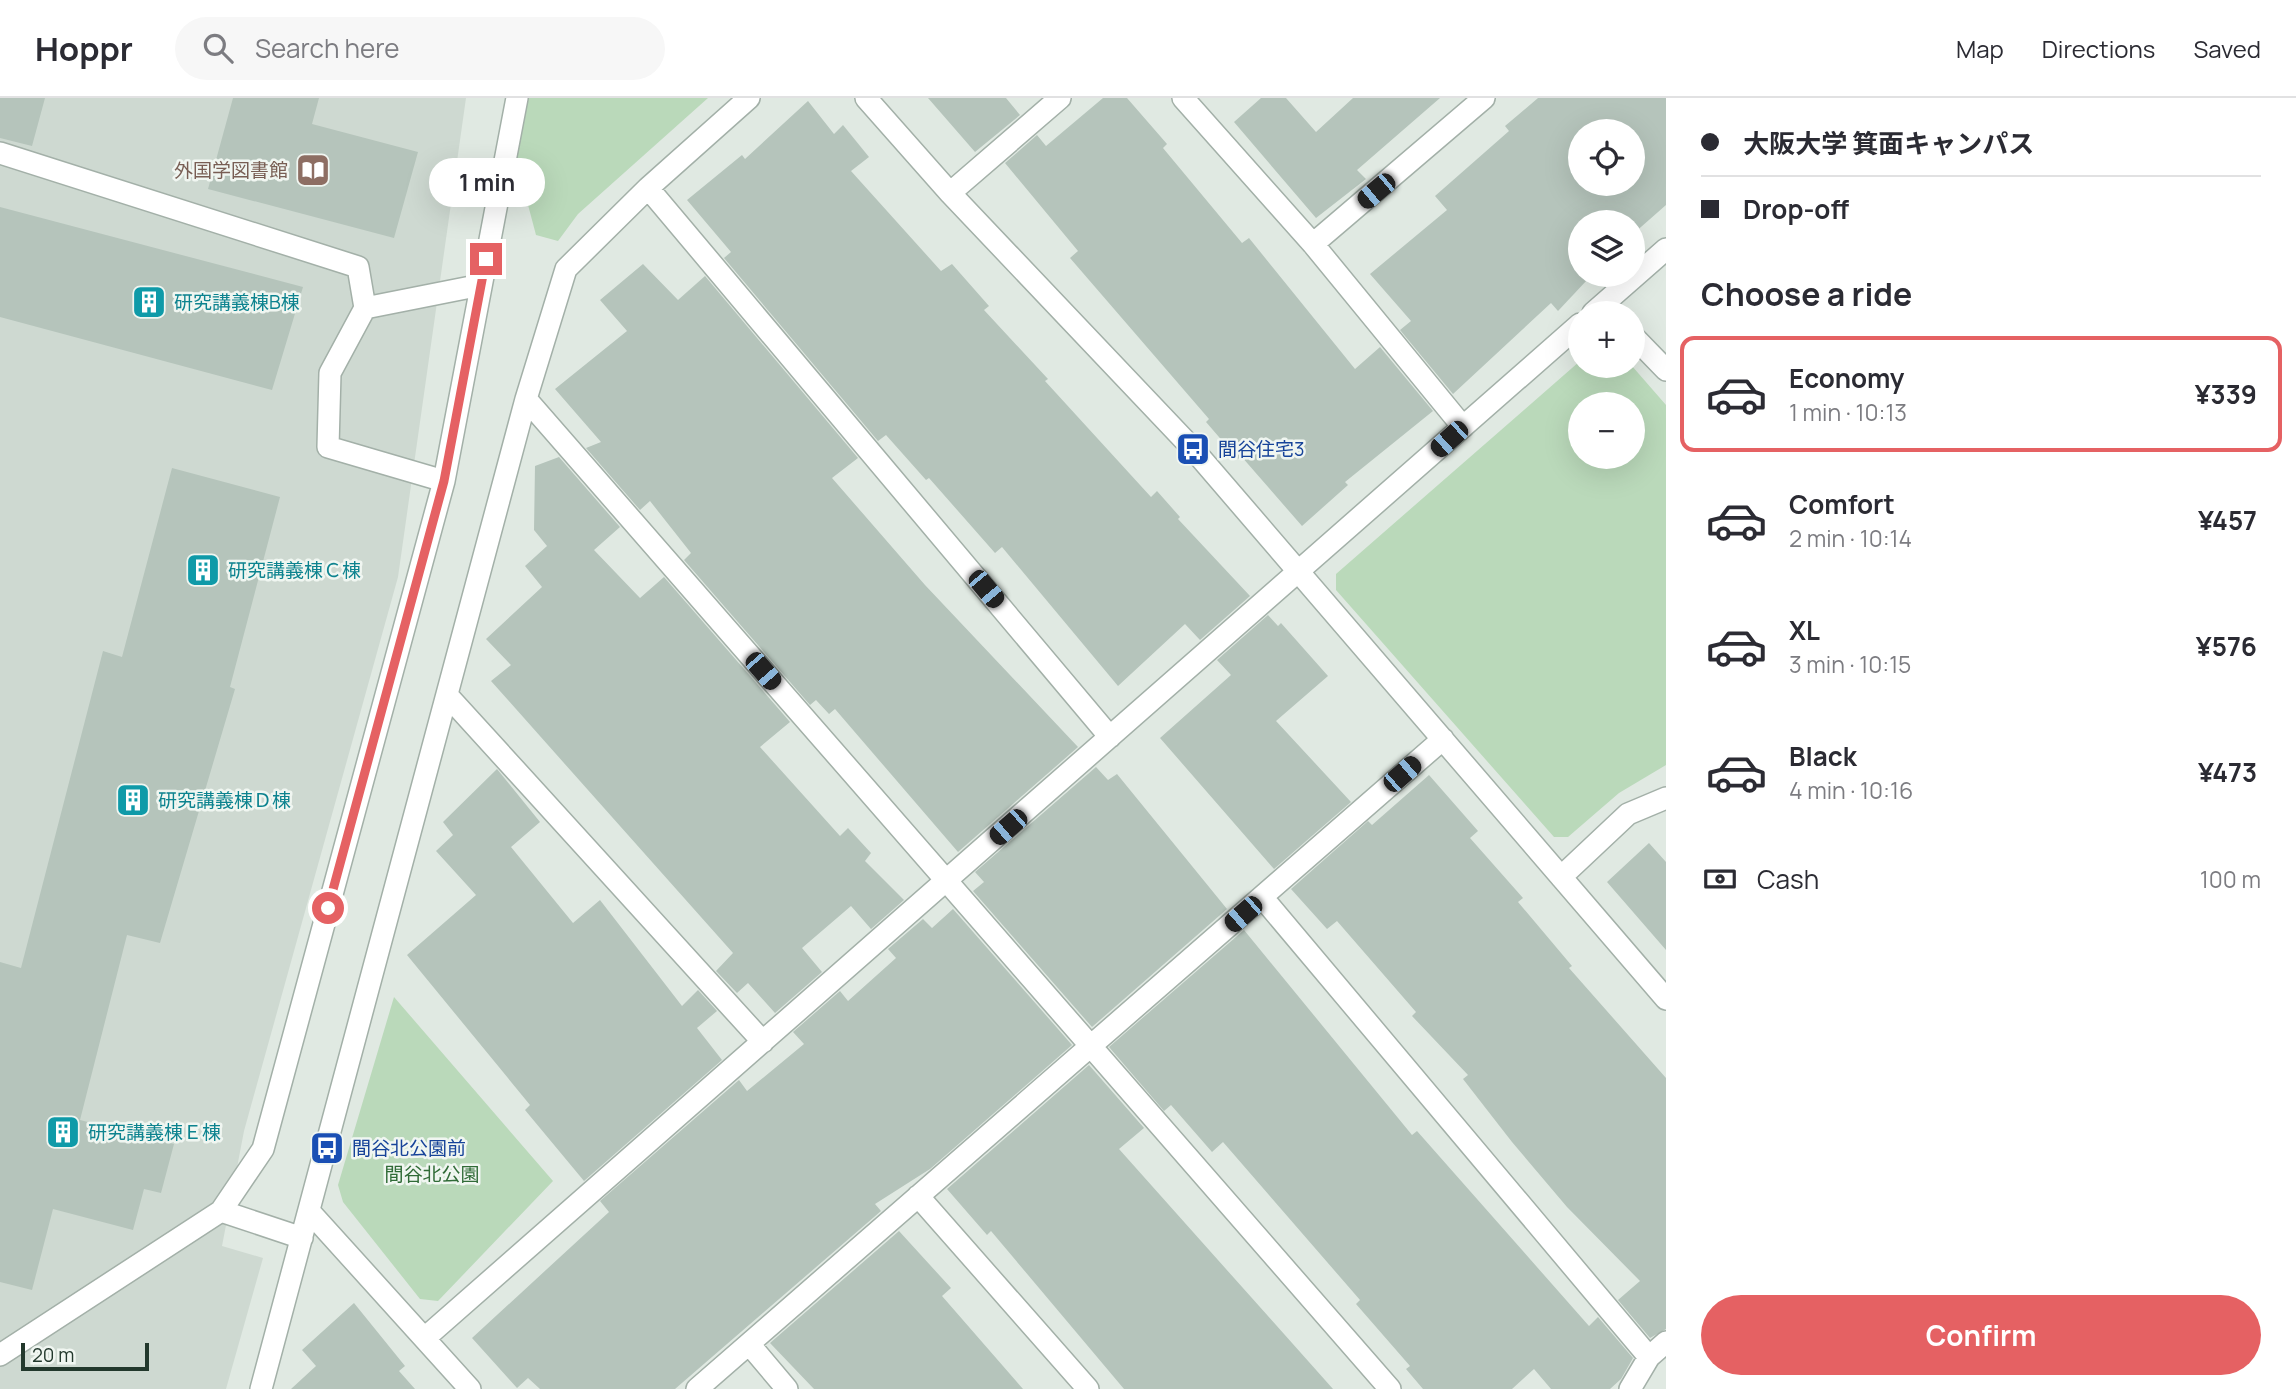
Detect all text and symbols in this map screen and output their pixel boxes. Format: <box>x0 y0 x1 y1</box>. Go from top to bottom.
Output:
search box <box>175 17 665 80</box>
text: Hoppr <box>35 26 133 71</box>
icon: search <box>199 29 237 67</box>
text: Search here <box>255 30 400 66</box>
text: Map <box>1956 32 2004 65</box>
text: Directions <box>2042 32 2155 65</box>
text: Saved <box>2193 32 2261 65</box>
map controls <box>1568 119 1645 469</box>
button: locate <box>1568 119 1645 196</box>
text: 大阪大学 箕面キャンパス <box>1743 125 2034 161</box>
library icon: 外国学図書館 <box>294 151 332 189</box>
place label: 外国学図書館 <box>174 157 288 183</box>
callout: 1 min <box>428 158 544 206</box>
text: 1 min <box>459 166 515 198</box>
car <box>1354 169 1399 213</box>
text: Drop-off <box>1743 191 1849 227</box>
button: layers <box>1568 210 1645 287</box>
route end <box>470 243 502 275</box>
text: Choose a ride <box>1701 272 1912 316</box>
building icon: 研究講義棟B棟 <box>130 283 168 321</box>
place label: 研究講義棟B棟 <box>174 289 300 315</box>
button: + <box>1568 301 1645 378</box>
text: Economy <box>1789 360 1904 396</box>
icon: car <box>1705 363 1768 426</box>
text: ¥339 <box>2195 376 2257 412</box>
button: − <box>1568 392 1645 469</box>
text: 1 min · 10:13 <box>1789 396 1907 428</box>
car <box>1427 417 1472 461</box>
bus stop icon: 間谷住宅3 <box>1174 430 1212 468</box>
place label: 間谷住宅3 <box>1218 436 1305 462</box>
text: Comfort <box>1789 486 1895 522</box>
icon: car <box>1705 489 1768 552</box>
text: ¥457 <box>2198 502 2257 538</box>
text: 2 min · 10:14 <box>1789 522 1912 554</box>
building icon: 研究講義棟Ｃ棟 <box>184 551 222 589</box>
place label: 研究講義棟Ｃ棟 <box>228 557 361 583</box>
car <box>965 566 1008 612</box>
text: XL <box>1789 612 1820 648</box>
icon: car <box>1705 615 1768 678</box>
text: ¥576 <box>2196 628 2257 664</box>
car <box>742 648 785 694</box>
text: 3 min · 10:15 <box>1789 648 1911 680</box>
text: Black <box>1789 738 1857 774</box>
icon: car <box>1705 741 1768 804</box>
car <box>1380 752 1425 796</box>
text: ¥473 <box>2198 754 2257 790</box>
text: 4 min · 10:16 <box>1789 774 1913 806</box>
building icon: 研究講義棟Ｄ棟 <box>114 781 152 819</box>
place label: 研究講義棟Ｄ棟 <box>158 787 291 813</box>
car <box>986 805 1031 849</box>
icon: cash <box>1701 860 1739 898</box>
text: Cash <box>1757 861 1819 897</box>
text: 100 m <box>2200 863 2261 895</box>
route start <box>312 892 344 924</box>
car <box>1221 892 1266 936</box>
building icon: 研究講義棟Ｅ棟 <box>44 1113 82 1151</box>
place label: 研究講義棟Ｅ棟 <box>88 1119 221 1145</box>
bus stop icon: 間谷北公園前 <box>308 1129 346 1167</box>
place label: 間谷北公園前 <box>352 1135 466 1161</box>
park label: 間谷北公園 <box>384 1161 480 1187</box>
button: Confirm <box>1701 1295 2261 1375</box>
scale bar <box>21 1340 149 1372</box>
text: 20 m <box>32 1342 74 1368</box>

